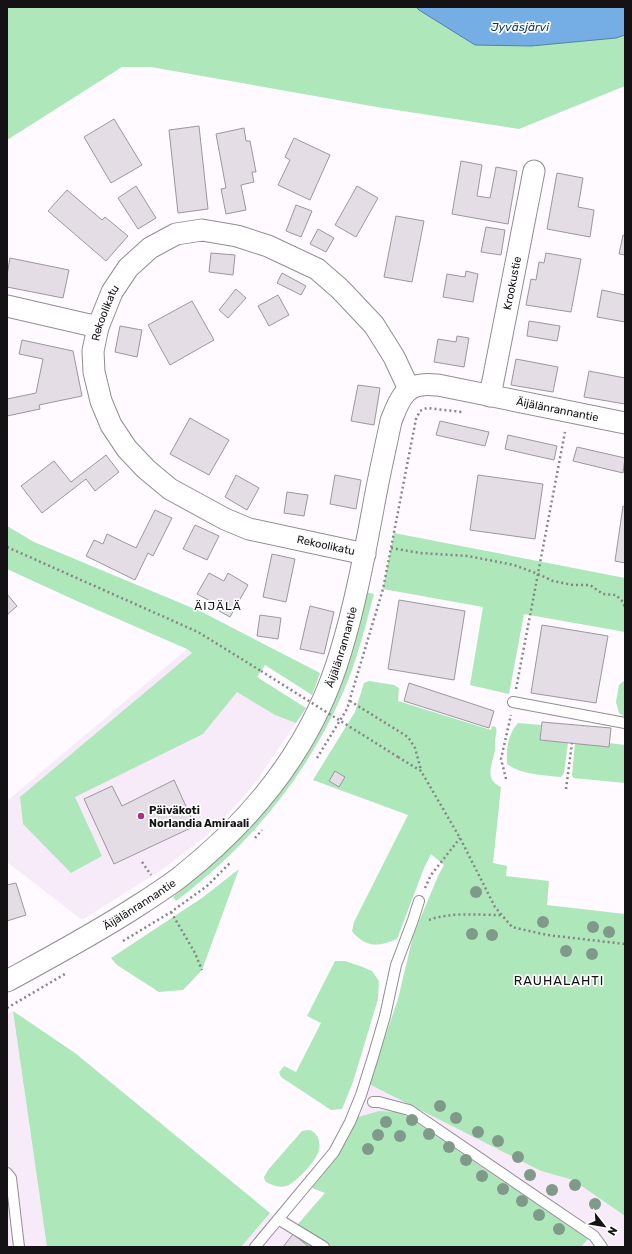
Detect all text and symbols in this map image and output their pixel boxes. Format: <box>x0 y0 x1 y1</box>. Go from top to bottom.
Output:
water label: Jyväsjärvi <box>491 20 550 34</box>
street label: Krookustie <box>501 255 524 311</box>
street label: Rekoolikatu <box>89 282 122 342</box>
street label: Äijälänrannantie <box>515 395 600 424</box>
street label: Rekoolikatu <box>296 533 356 558</box>
district label: ÄIJÄLÄ <box>194 599 242 613</box>
street label: Äijälänrannantie <box>323 605 360 689</box>
place label: Päiväkoti Norlandia Amiraali <box>149 804 249 830</box>
marker: Päiväkoti Norlandia Amiraali <box>136 811 146 821</box>
street label: Äijälänrannantie <box>101 876 178 933</box>
district label: RAUHALAHTI <box>514 973 604 988</box>
north arrow <box>584 1206 624 1246</box>
text: N <box>604 1224 620 1238</box>

